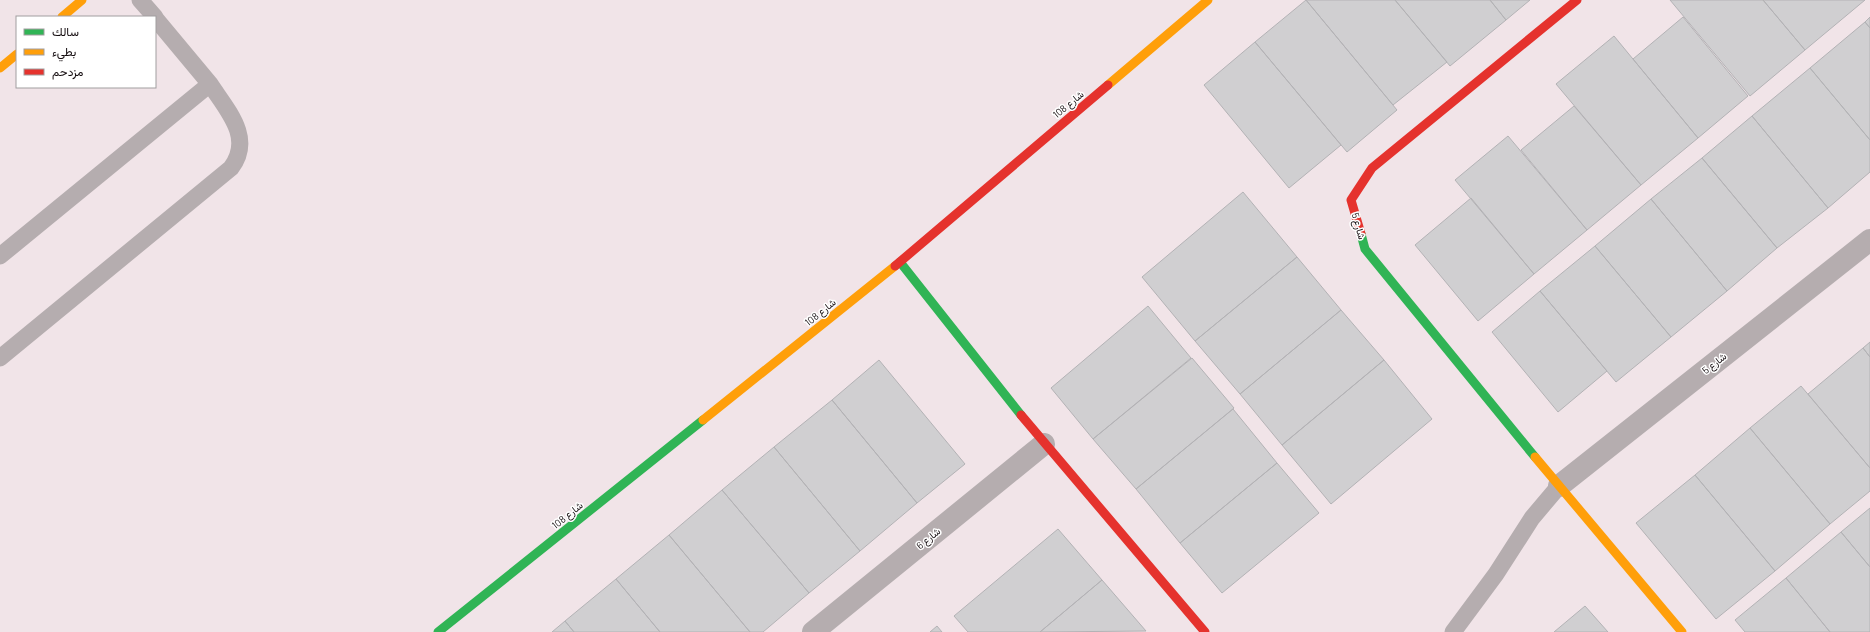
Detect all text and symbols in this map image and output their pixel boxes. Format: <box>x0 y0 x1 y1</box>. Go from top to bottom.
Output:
legend <box>16 16 156 88</box>
text: سالك <box>52 24 79 38</box>
text: بطيء <box>52 44 76 62</box>
text: مزدحم <box>52 64 83 80</box>
street label: شارع 108 <box>1050 88 1087 121</box>
street label: شارع 5 <box>1349 211 1369 241</box>
street label: شارع 108 <box>802 296 839 329</box>
street label: شارع 5 <box>1700 350 1729 377</box>
street label: شارع 108 <box>549 499 586 532</box>
street label: شارع 6 <box>914 525 943 552</box>

